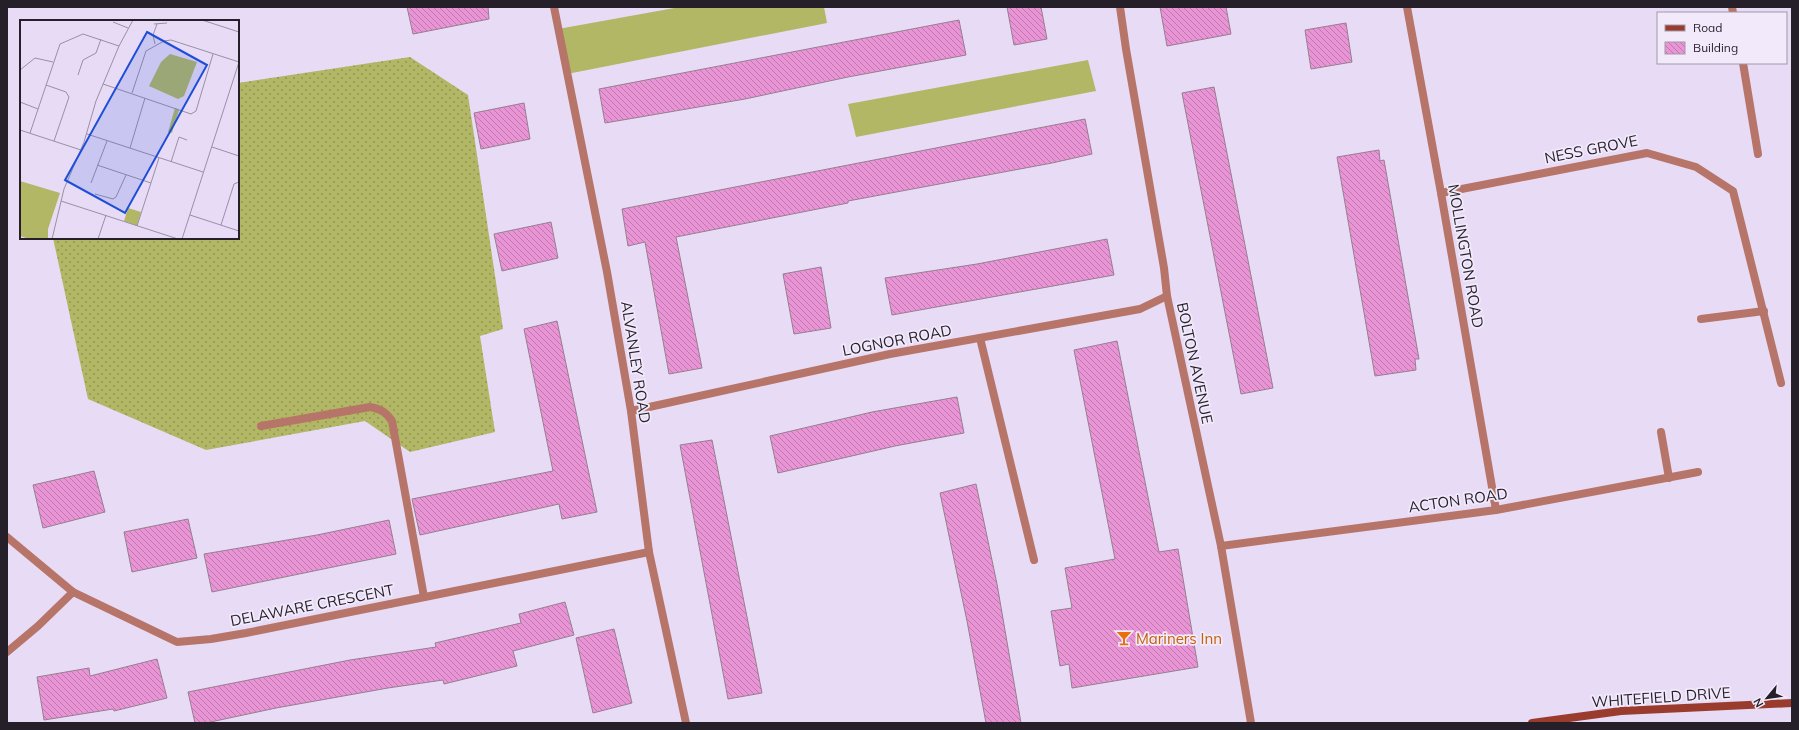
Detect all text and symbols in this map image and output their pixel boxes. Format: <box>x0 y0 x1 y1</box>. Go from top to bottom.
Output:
legend <box>1657 12 1787 64</box>
inset map <box>20 20 239 239</box>
text: Road <box>1693 20 1722 35</box>
text: Building <box>1693 40 1738 55</box>
street label: NESS GROVE <box>1543 131 1639 167</box>
street label: MOLLINGTON ROAD <box>1444 183 1488 329</box>
street label: ALVANLEY ROAD <box>617 300 655 424</box>
street label: BOLTON AVENUE <box>1173 301 1217 426</box>
street label: LOGNOR ROAD <box>841 320 953 360</box>
street label: ACTON ROAD <box>1407 484 1509 516</box>
street label: DELAWARE CRESCENT <box>229 580 395 630</box>
bar icon: Mariners Inn <box>1115 629 1133 647</box>
place label: Mariners Inn <box>1136 629 1222 648</box>
north arrow <box>1747 678 1787 718</box>
street label: WHITEFIELD DRIVE <box>1591 683 1731 711</box>
text: N <box>1750 696 1766 710</box>

